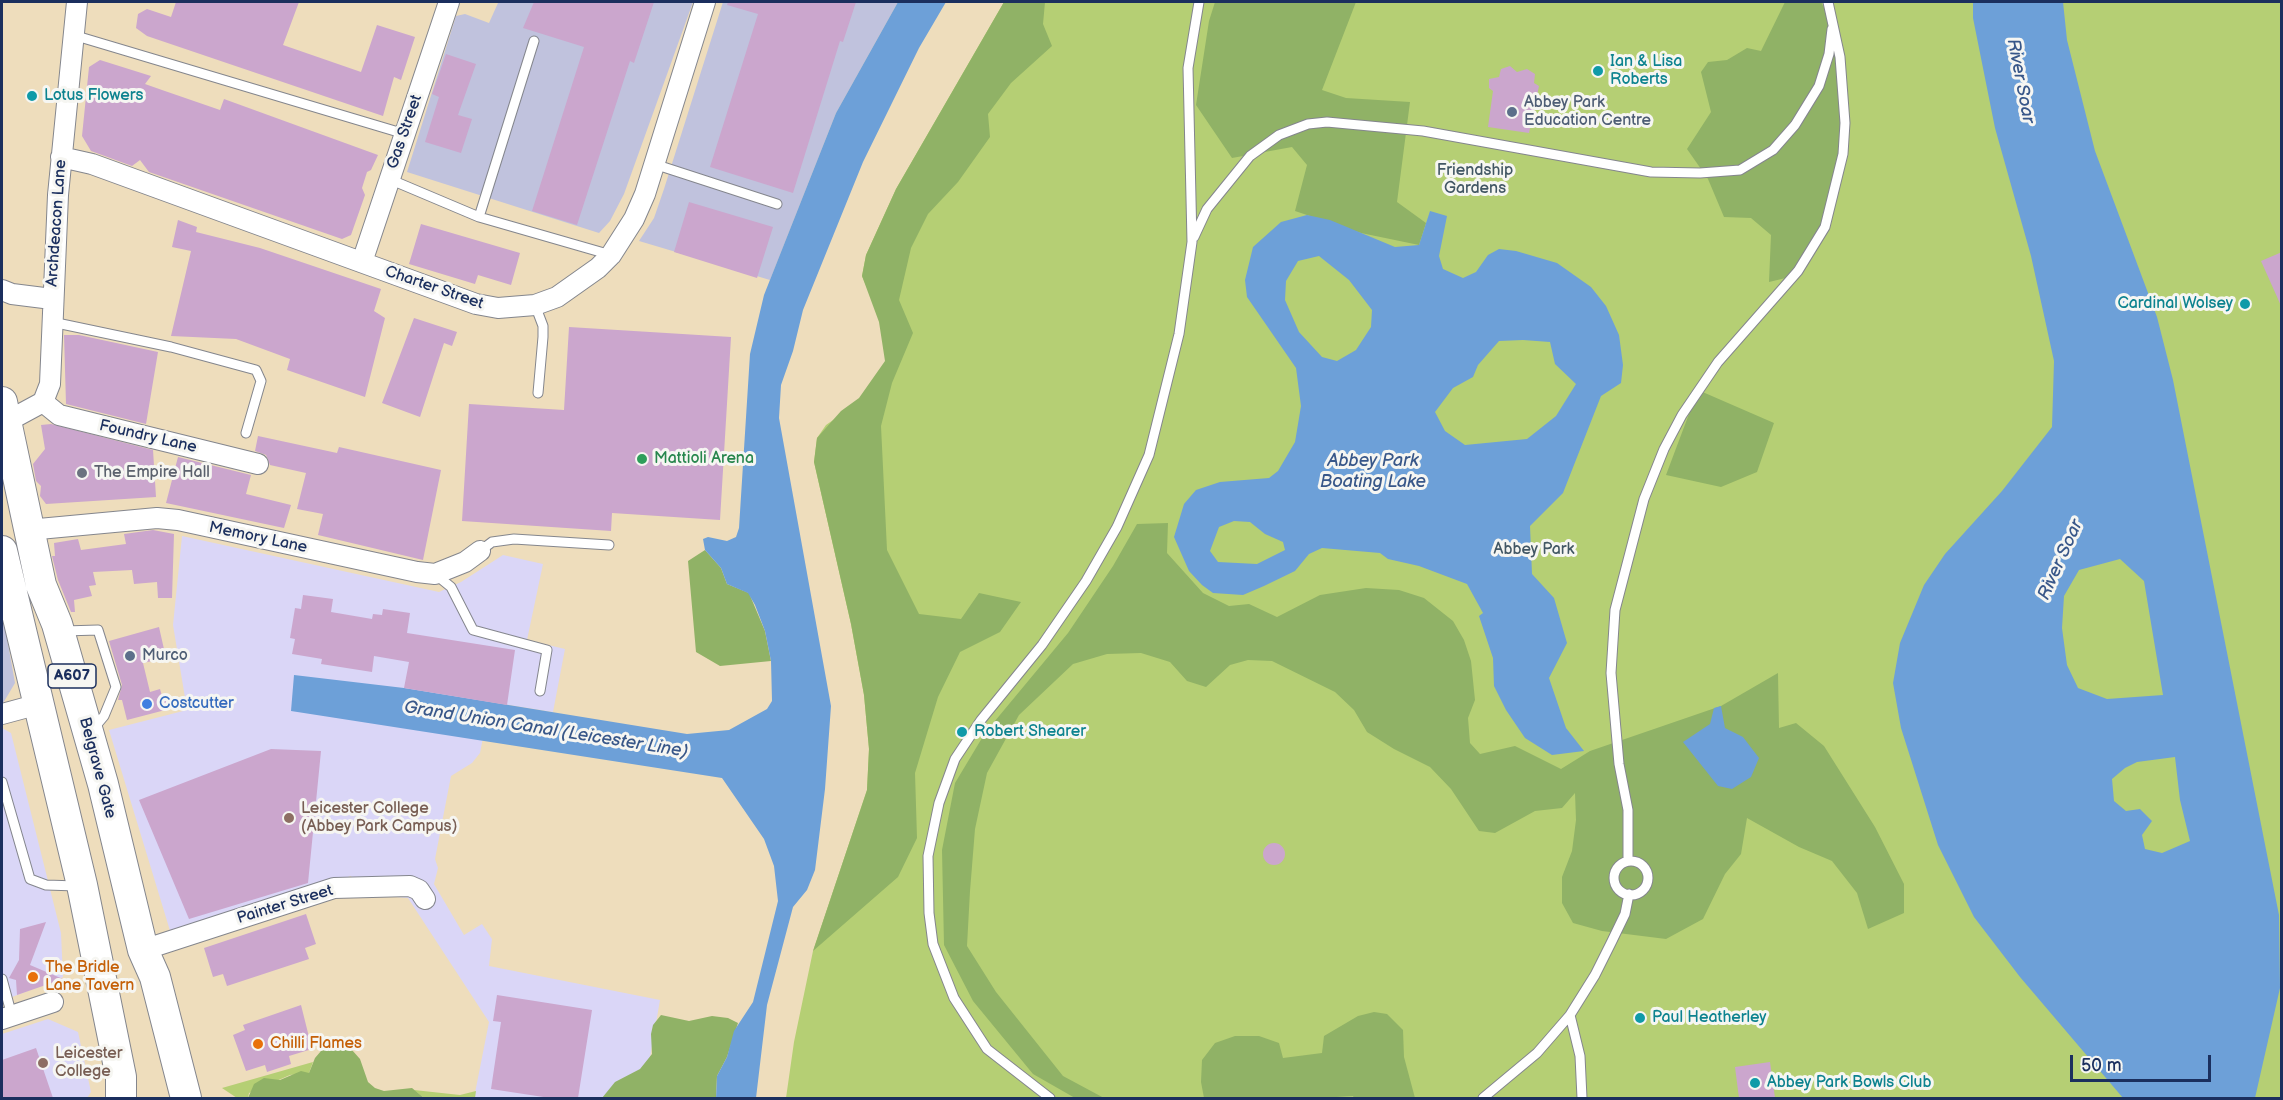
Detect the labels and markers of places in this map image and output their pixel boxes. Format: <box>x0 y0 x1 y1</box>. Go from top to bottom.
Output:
place label: Ian & Lisa Roberts <box>1610 52 1682 90</box>
marker: Ian & Lisa Roberts <box>1591 64 1605 78</box>
place label: Lotus Flowers <box>44 86 143 106</box>
marker: Lotus Flowers <box>25 89 39 103</box>
place label: Abbey Park Education Centre <box>1524 93 1651 131</box>
marker: Abbey Park Education Centre <box>1505 105 1519 119</box>
place label: Cardinal Wolsey <box>2117 294 2233 314</box>
marker: Cardinal Wolsey <box>2238 297 2252 311</box>
place label: Mattioli Arena <box>654 449 754 469</box>
marker: Mattioli Arena <box>635 452 649 466</box>
place label: The Empire Hall <box>94 463 210 483</box>
marker: The Empire Hall <box>75 466 89 480</box>
place label: Murco <box>142 646 188 666</box>
marker: Murco <box>123 649 137 663</box>
place label: Costcutter <box>159 694 234 714</box>
marker: Costcutter <box>140 697 154 711</box>
place label: Robert Shearer <box>974 722 1086 742</box>
marker: Robert Shearer <box>955 725 969 739</box>
place label: Leicester College (Abbey Park Campus) <box>301 799 457 837</box>
marker: Leicester College (Abbey Park Campus) <box>282 811 296 825</box>
place label: The Bridle Lane Tavern <box>45 958 134 996</box>
marker: The Bridle Lane Tavern <box>26 970 40 984</box>
place label: Paul Heatherley <box>1652 1008 1767 1028</box>
marker: Paul Heatherley <box>1633 1011 1647 1025</box>
place label: Chilli Flames <box>270 1034 362 1054</box>
marker: Chilli Flames <box>251 1037 265 1051</box>
place label: Leicester College <box>55 1044 123 1082</box>
marker: Leicester College <box>36 1056 50 1070</box>
place label: Abbey Park Bowls Club <box>1767 1073 1931 1093</box>
marker: Abbey Park Bowls Club <box>1748 1076 1762 1090</box>

